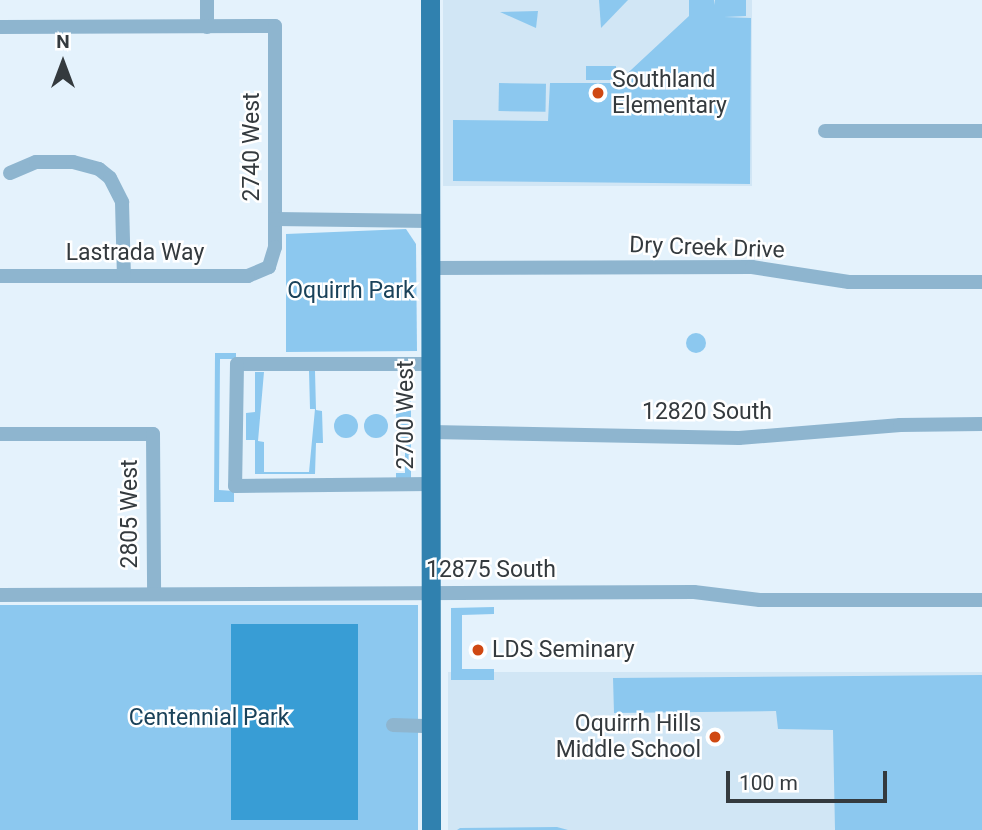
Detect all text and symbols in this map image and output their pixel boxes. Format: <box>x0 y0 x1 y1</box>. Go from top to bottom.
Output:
north arrow <box>28 28 98 98</box>
text: N <box>56 30 70 53</box>
place label: Southland Elementary <box>612 66 727 120</box>
marker: Southland Elementary <box>590 85 606 101</box>
street label: 2740 West <box>238 92 266 202</box>
street label: Dry Creek Drive <box>629 231 785 265</box>
street label: Lastrada Way <box>66 239 204 267</box>
park label: Oquirrh Park <box>287 277 415 305</box>
street label: 2700 West <box>392 360 420 470</box>
street label: 12820 South <box>642 398 772 426</box>
street label: 2805 West <box>116 459 144 569</box>
street label: 12875 South <box>426 556 556 584</box>
place label: LDS Seminary <box>492 636 635 664</box>
marker: LDS Seminary <box>470 642 486 658</box>
park label: Centennial Park <box>129 704 289 732</box>
place label: Oquirrh Hills Middle School <box>556 710 701 764</box>
marker: Oquirrh Hills Middle School <box>707 729 723 745</box>
scale bar <box>730 756 891 800</box>
text: 100 m <box>739 771 798 795</box>

